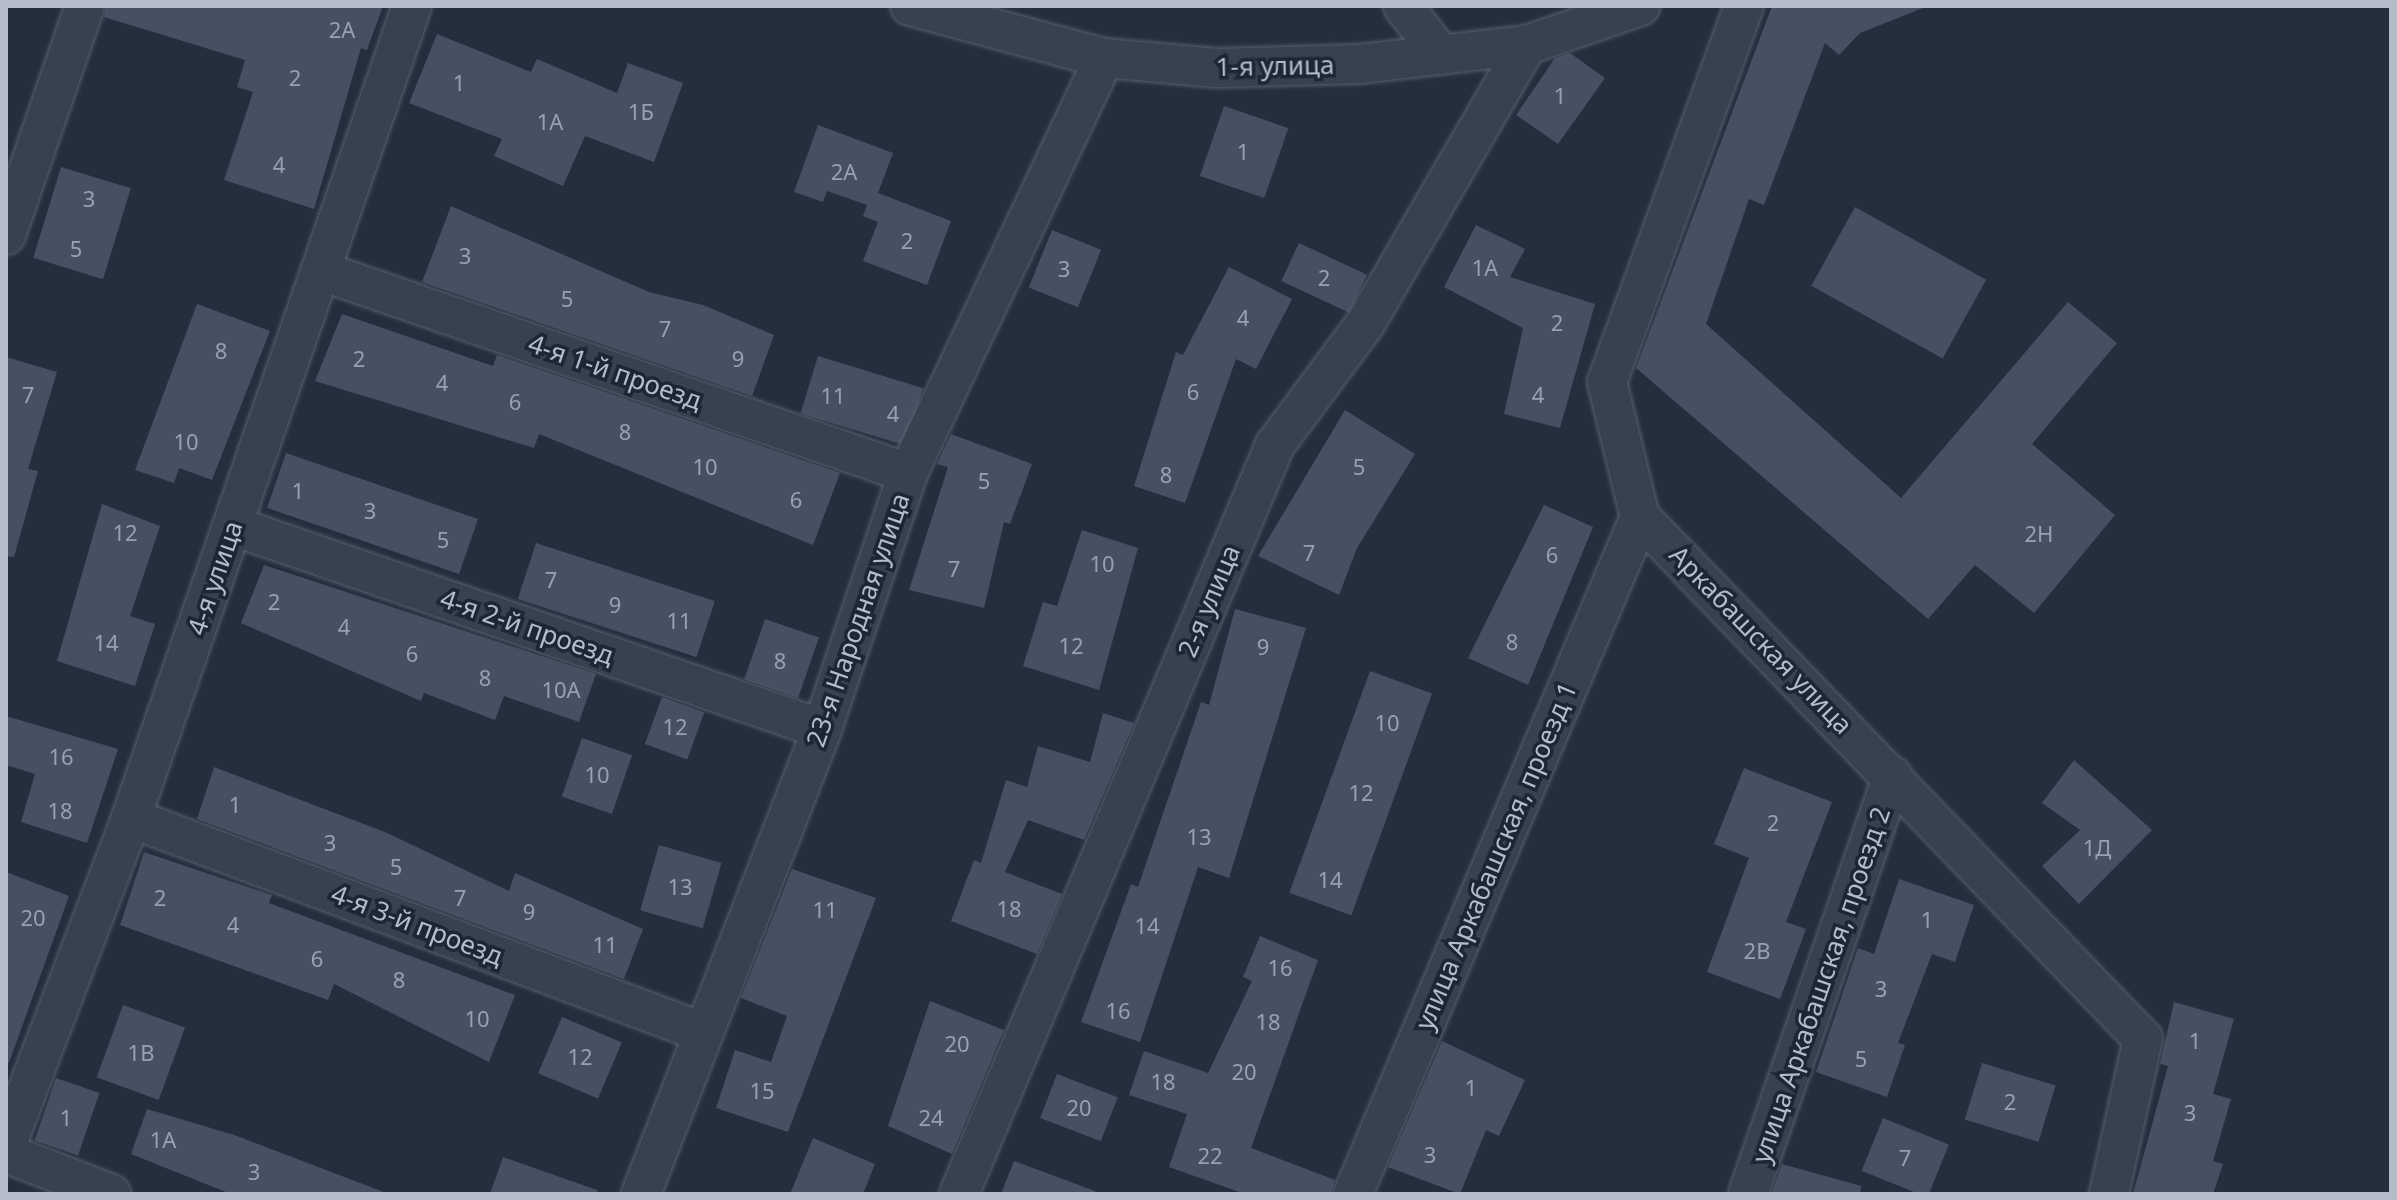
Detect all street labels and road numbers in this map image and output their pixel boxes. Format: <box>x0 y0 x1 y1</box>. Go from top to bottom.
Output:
street label: 1-я улица <box>1215 49 1335 83</box>
street label: 4-я 1-й проезд <box>524 328 706 416</box>
street label: 23-я Народная улица <box>800 489 916 751</box>
street label: 4-я улица <box>181 517 249 639</box>
street label: Аркабашская улица <box>1663 539 1859 741</box>
street label: 2-я улица <box>1171 540 1247 662</box>
street label: 4-я 2-й проезд <box>436 583 618 671</box>
street label: улица Аркабашская, проезд 1 <box>1408 678 1584 1034</box>
street label: улица Аркабашская, проезд 2 <box>1745 803 1897 1167</box>
street label: 4-я 3-й проезд <box>327 878 507 972</box>

